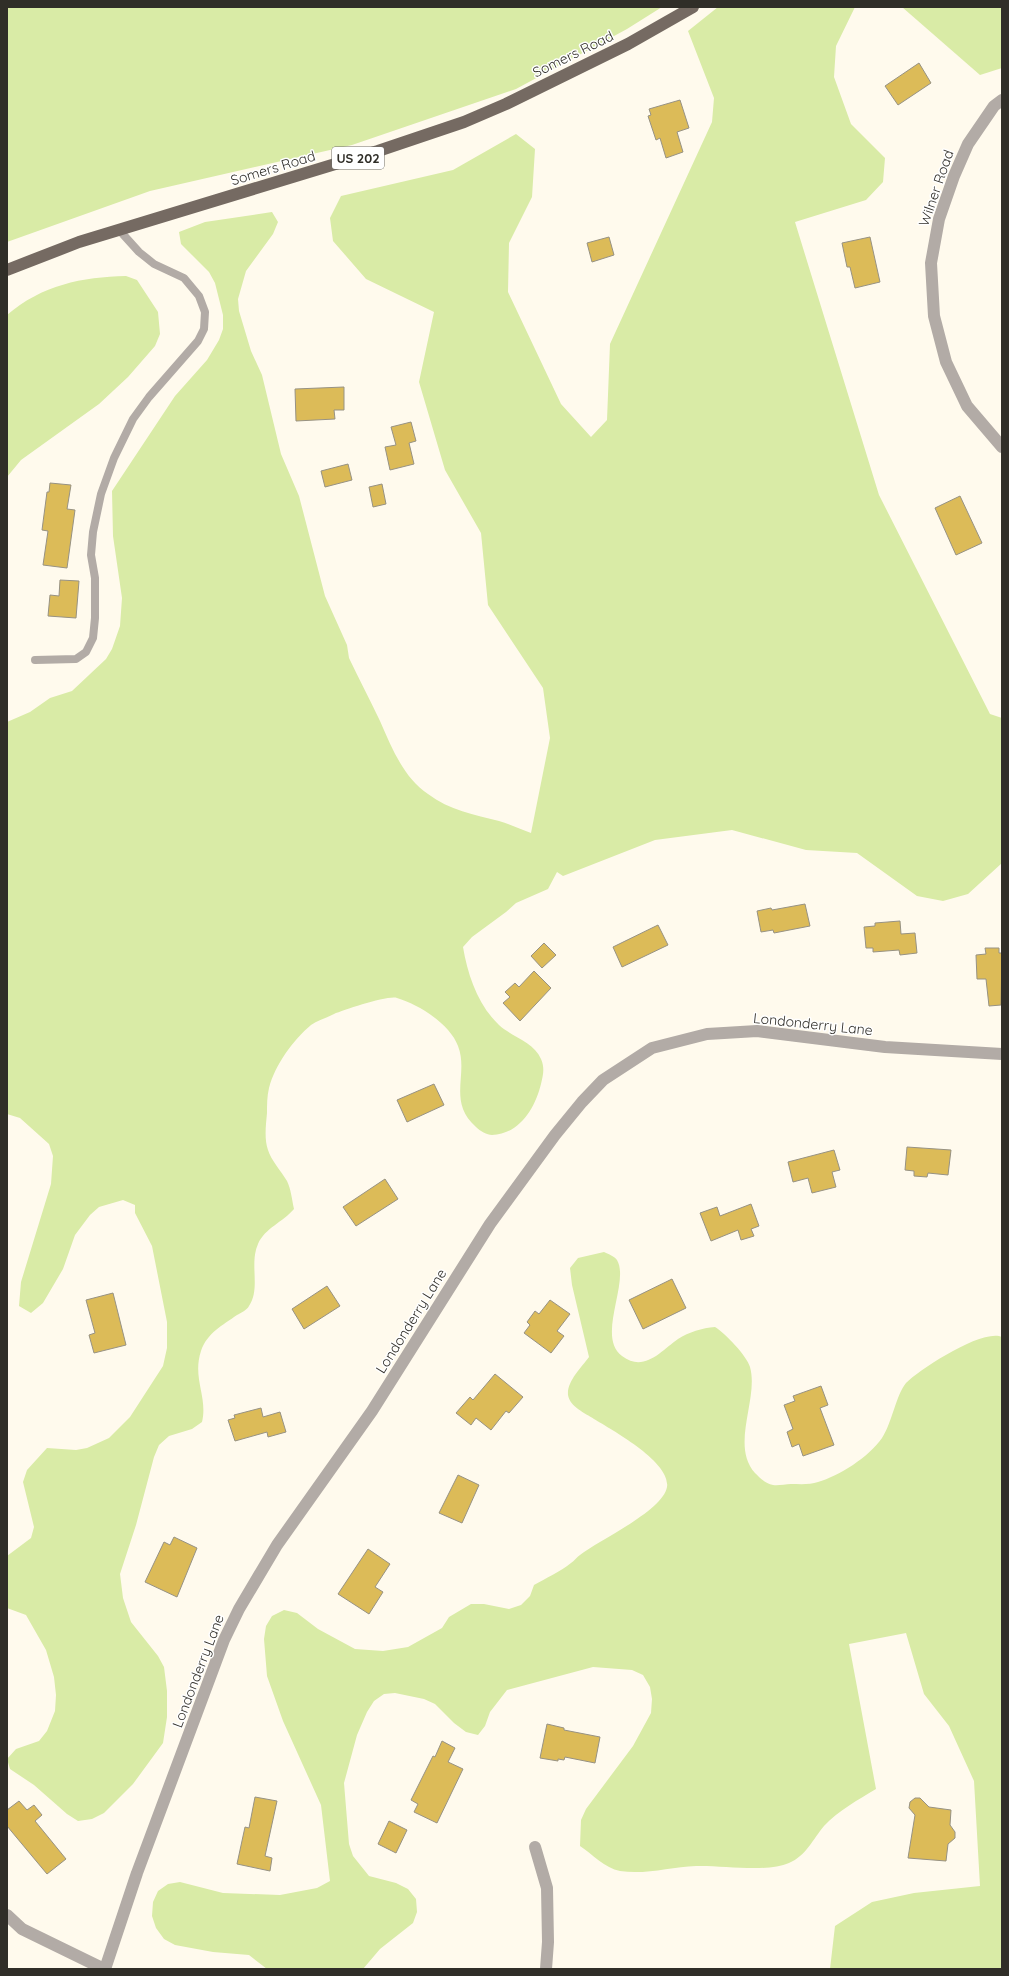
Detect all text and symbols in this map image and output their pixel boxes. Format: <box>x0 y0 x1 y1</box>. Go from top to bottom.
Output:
street label: Somers Road <box>530 27 616 81</box>
street label: Somers Road <box>229 147 317 189</box>
road number: US 202 <box>332 147 384 169</box>
street label: Wilner Road <box>915 147 957 229</box>
street label: Londonderry Lane <box>752 1009 874 1039</box>
street label: Londonderry Lane <box>372 1265 450 1377</box>
street label: Londonderry Lane <box>168 1612 228 1730</box>

